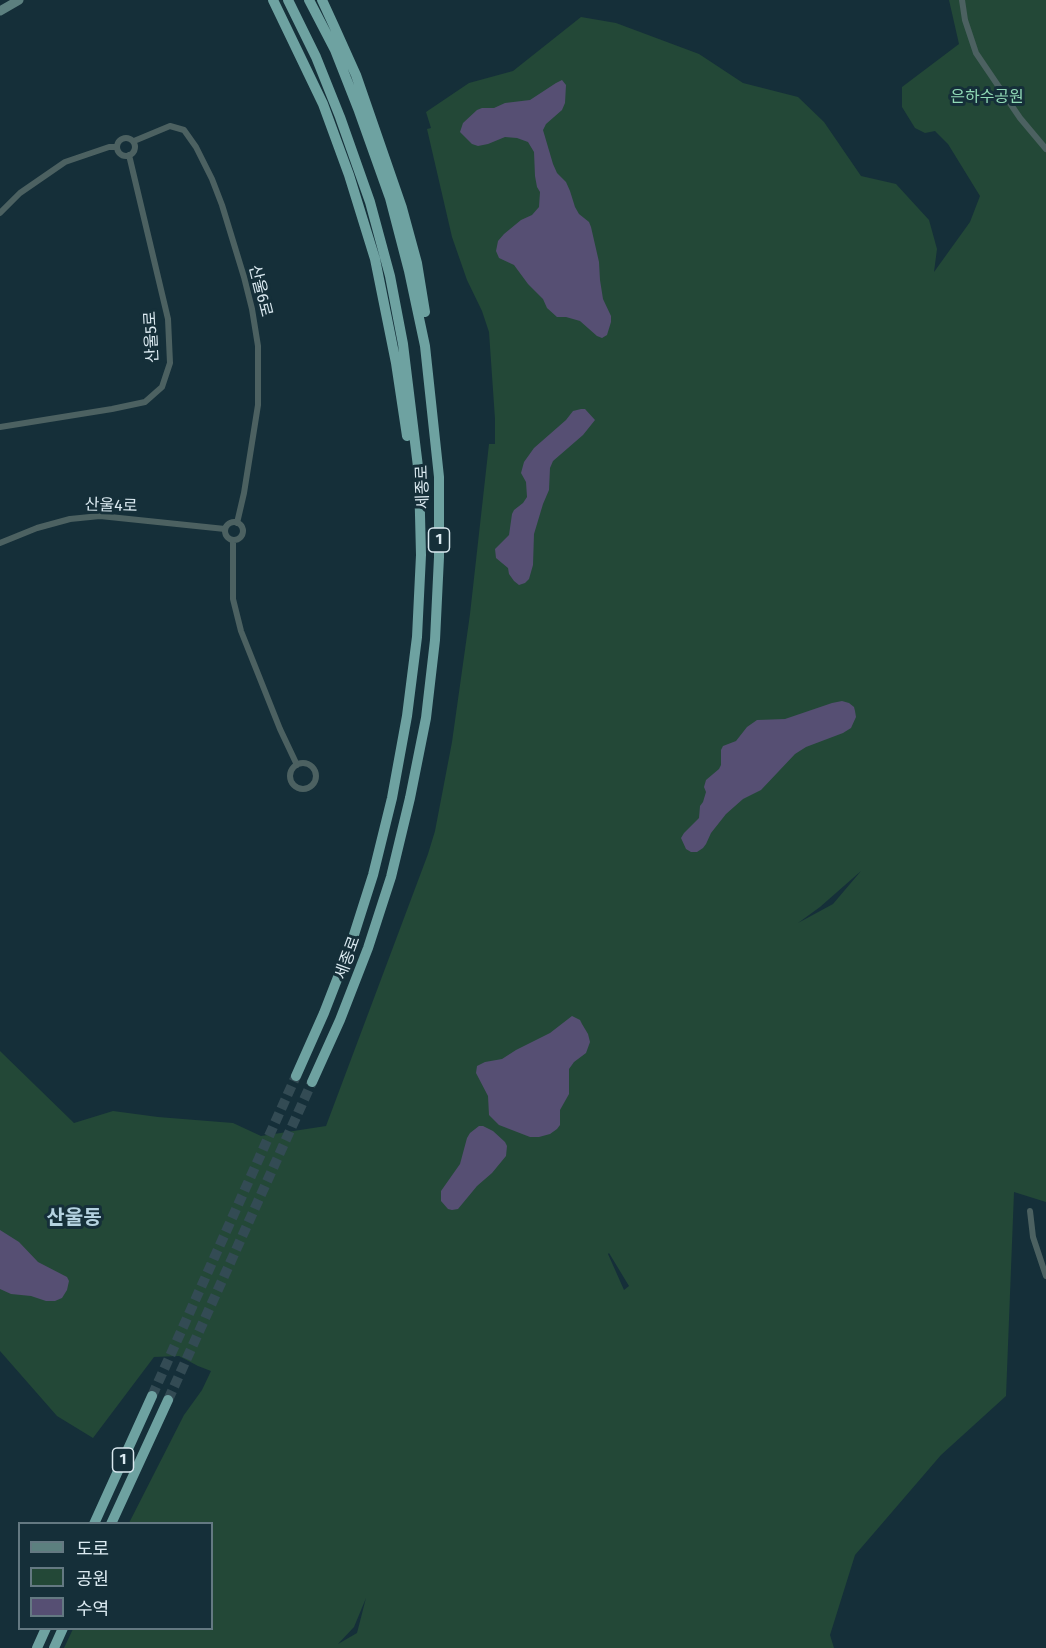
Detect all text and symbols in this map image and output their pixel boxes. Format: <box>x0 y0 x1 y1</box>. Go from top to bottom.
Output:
park label: 은하수공원 <box>950 88 1024 108</box>
street label: 산울6로 <box>244 263 276 319</box>
street label: 산울5로 <box>141 310 163 364</box>
street label: 세종로 <box>413 465 433 509</box>
street label: 산울4로 <box>84 495 138 517</box>
road number: 1 <box>428 528 450 552</box>
street label: 세종로 <box>331 934 365 982</box>
district label: 산울동 <box>46 1206 102 1230</box>
road number: 1 <box>112 1448 134 1472</box>
legend <box>18 1522 213 1630</box>
text: 도로 <box>76 1538 109 1560</box>
text: 공원 <box>76 1568 109 1590</box>
text: 수역 <box>76 1598 109 1620</box>

